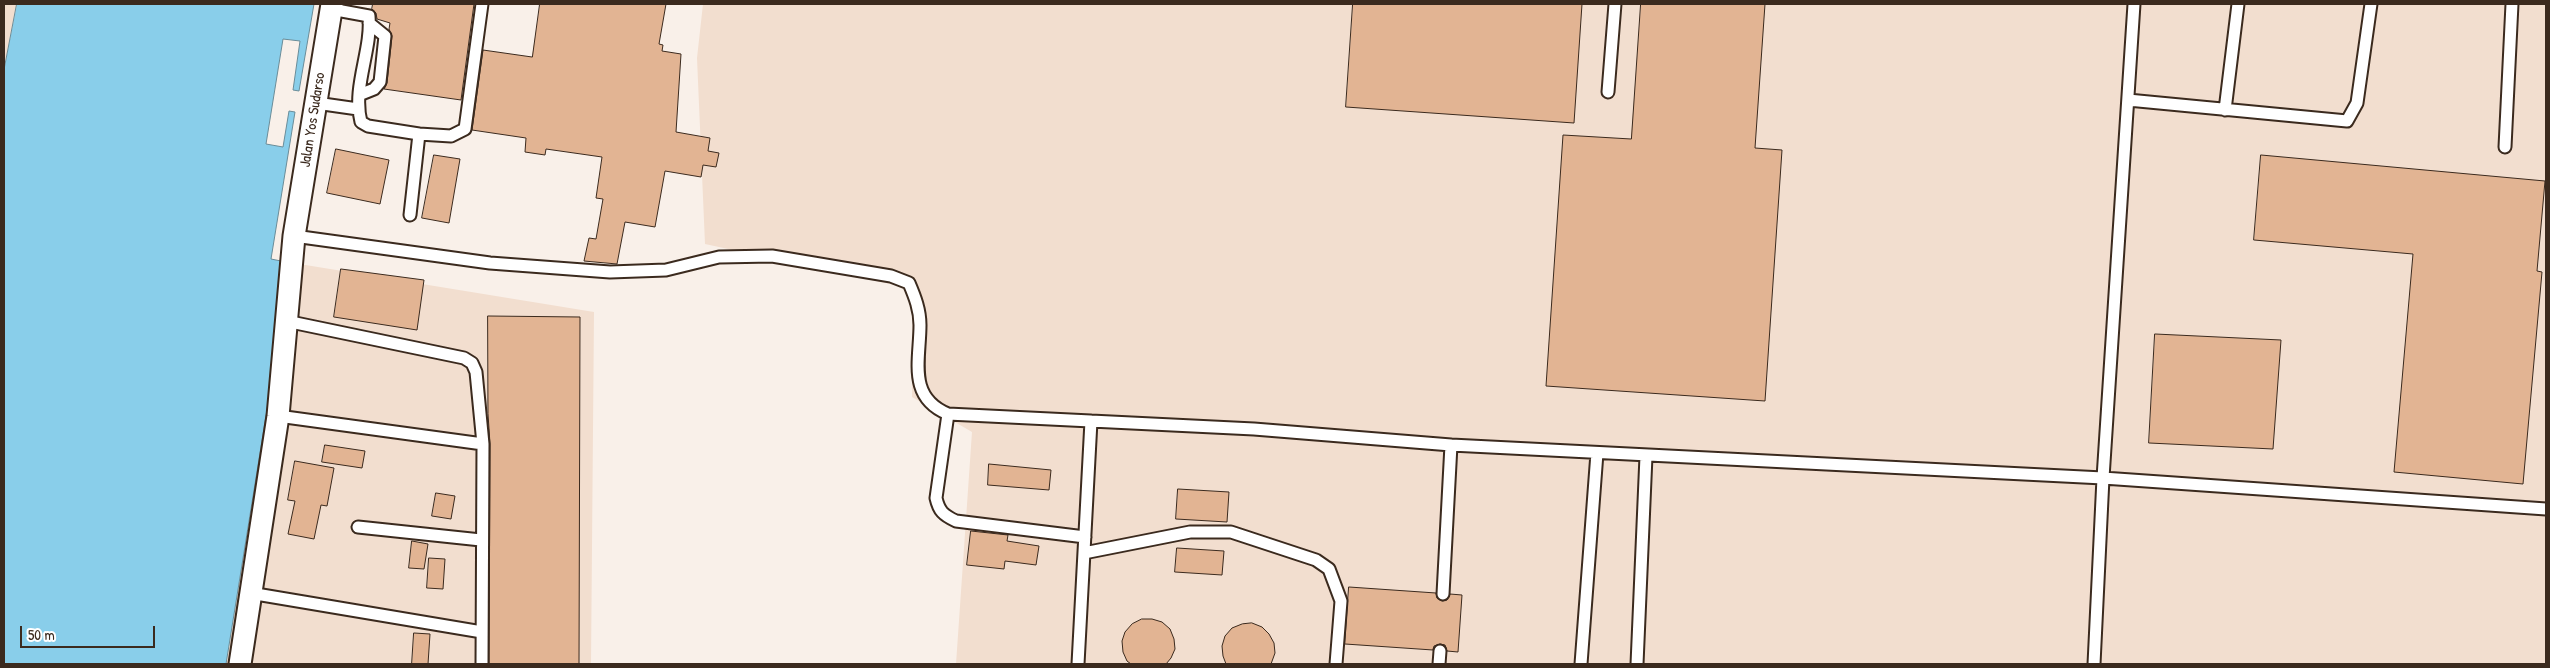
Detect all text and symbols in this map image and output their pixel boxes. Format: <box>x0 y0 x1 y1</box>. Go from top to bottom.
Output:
street label: Jalan Yos Sudarso <box>297 71 329 169</box>
scale bar <box>22 616 158 648</box>
text: 50 m <box>28 624 55 645</box>

